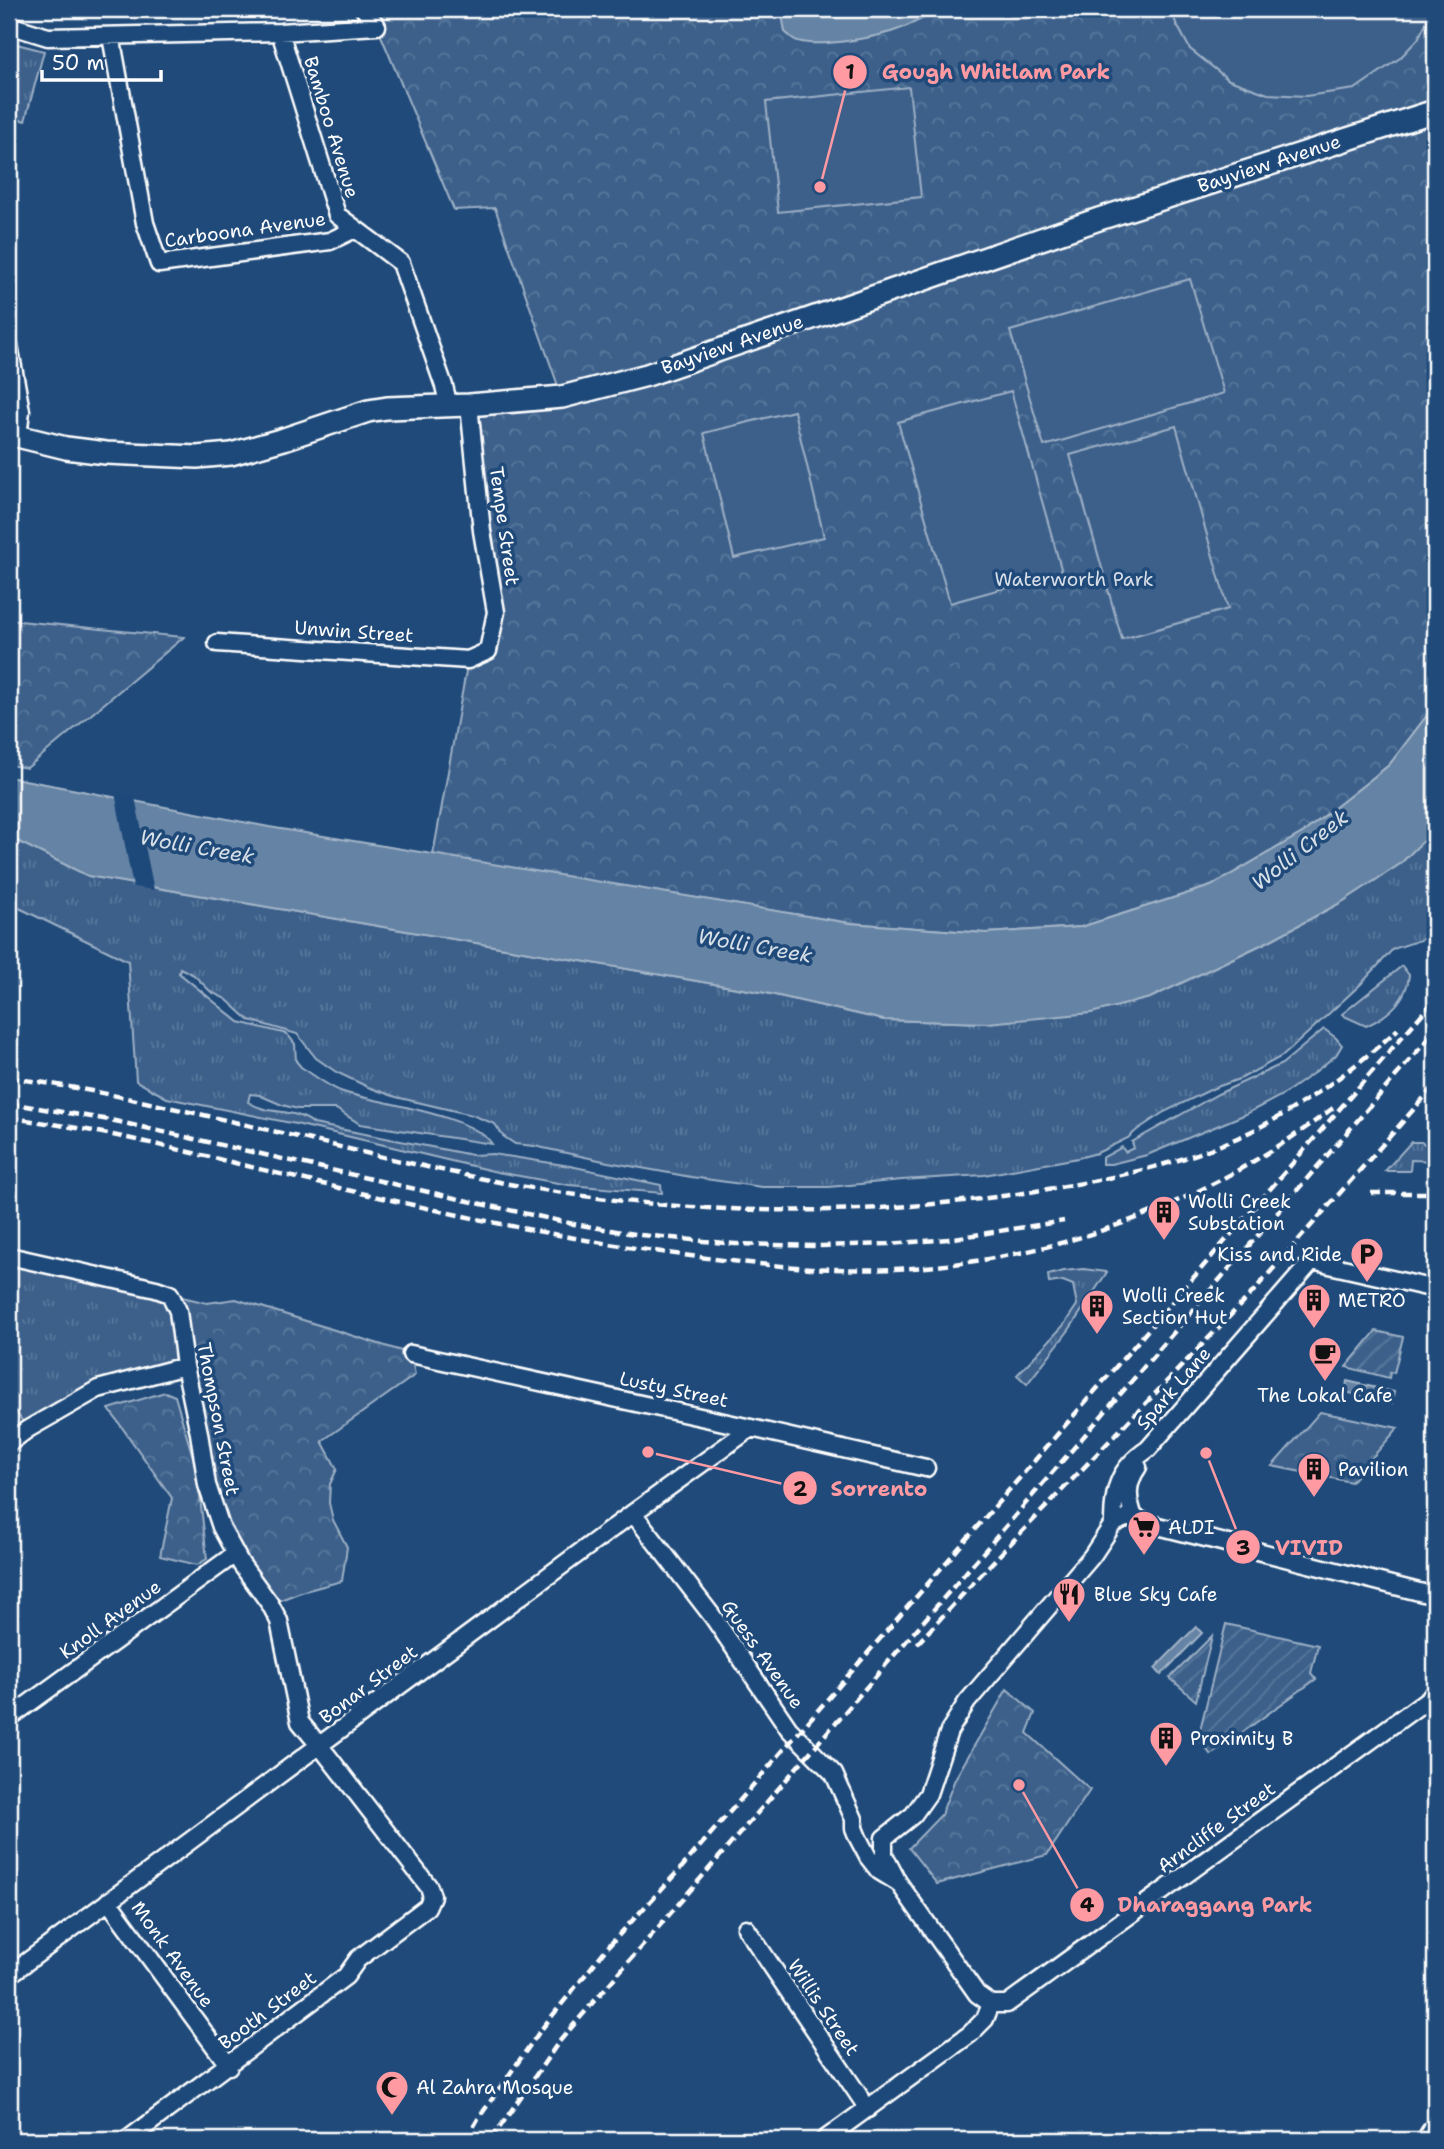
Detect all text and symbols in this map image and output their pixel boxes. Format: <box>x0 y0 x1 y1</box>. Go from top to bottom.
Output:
scale bar <box>42 38 161 82</box>
text: 50 m <box>52 49 105 77</box>
callout: Gough Whitlam Park <box>833 51 1124 93</box>
street label: Bamboo Avenue <box>298 53 365 201</box>
text: 1 <box>845 58 855 86</box>
text: Gough Whitlam Park <box>882 58 1110 86</box>
street label: Bayview Avenue <box>1194 129 1344 198</box>
street label: Carboona Avenue <box>163 206 327 253</box>
street label: Bayview Avenue <box>658 308 807 381</box>
street label: Tempe Street <box>484 465 525 587</box>
park label: Waterworth Park <box>994 567 1154 592</box>
street label: Unwin Street <box>294 615 414 648</box>
water label: Wolli Creek <box>1246 803 1354 897</box>
water label: Wolli Creek <box>138 823 256 871</box>
water label: Wolli Creek <box>696 922 814 970</box>
place label: Wolli Creek Substation <box>1188 1189 1291 1236</box>
building icon: Wolli Creek Substation <box>1145 1193 1183 1242</box>
parking icon: Kiss and Ride <box>1348 1235 1386 1284</box>
place label: Kiss and Ride <box>1217 1242 1342 1267</box>
building icon: METRO <box>1295 1281 1333 1330</box>
place label: Wolli Creek Section Hut <box>1122 1283 1228 1330</box>
building icon: Wolli Creek Section Hut <box>1078 1287 1116 1336</box>
place label: METRO <box>1338 1288 1406 1313</box>
cafe icon: The Lokal Cafe <box>1306 1334 1344 1383</box>
street label: Thompson Street <box>191 1340 246 1498</box>
street label: Spark Lane <box>1130 1341 1216 1435</box>
street label: Lusty Street <box>617 1366 731 1413</box>
place label: The Lokal Cafe <box>1257 1383 1393 1408</box>
building icon: Pavilion <box>1295 1450 1333 1499</box>
place label: Pavilion <box>1338 1457 1408 1482</box>
callout: Sorrento <box>782 1467 942 1509</box>
text: 2 <box>793 1475 808 1503</box>
text: Sorrento <box>831 1475 927 1503</box>
supermarket icon: ALDI <box>1125 1508 1163 1557</box>
place label: ALDI <box>1168 1515 1215 1540</box>
callout: VIVID <box>1226 1526 1357 1568</box>
text: 3 <box>1236 1534 1250 1562</box>
text: VIVID <box>1275 1534 1343 1562</box>
street label: Knoll Avenue <box>55 1574 166 1665</box>
restaurant icon: Blue Sky Cafe <box>1050 1575 1088 1624</box>
place label: Blue Sky Cafe <box>1094 1582 1218 1607</box>
street label: Guess Avenue <box>716 1595 809 1714</box>
street label: Bonar Street <box>314 1639 423 1730</box>
building icon: Proximity B <box>1147 1719 1185 1768</box>
place label: Proximity B <box>1190 1726 1293 1751</box>
street label: Arncliffe Street <box>1152 1776 1280 1879</box>
callout: Dharaggang Park <box>1069 1884 1327 1926</box>
text: 4 <box>1080 1891 1095 1919</box>
text: Dharaggang Park <box>1118 1891 1312 1919</box>
street label: Monk Avenue <box>126 1896 220 2012</box>
street label: Willis Street <box>782 1954 865 2060</box>
street label: Booth Street <box>213 1965 321 2055</box>
mosque icon: Al Zahra Mosque <box>373 2068 411 2117</box>
place label: Al Zahra Mosque <box>416 2075 573 2100</box>

